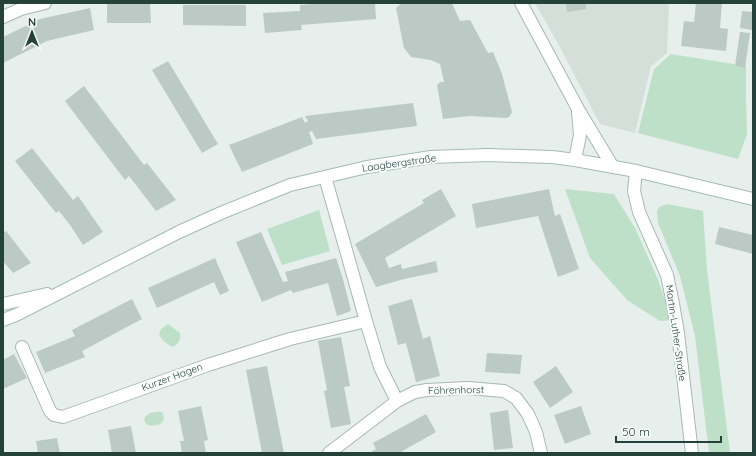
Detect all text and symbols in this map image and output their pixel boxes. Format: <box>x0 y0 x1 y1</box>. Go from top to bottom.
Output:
north arrow <box>12 12 52 52</box>
text: N <box>28 15 36 29</box>
street label: Laagbergstraße <box>361 151 437 175</box>
street label: Martin-Luther-Straße <box>663 284 689 382</box>
street label: Kurzer Hagen <box>140 360 204 394</box>
street label: Föhrenhorst <box>428 383 485 397</box>
scale bar <box>616 418 721 444</box>
text: 50 m <box>622 424 650 439</box>

